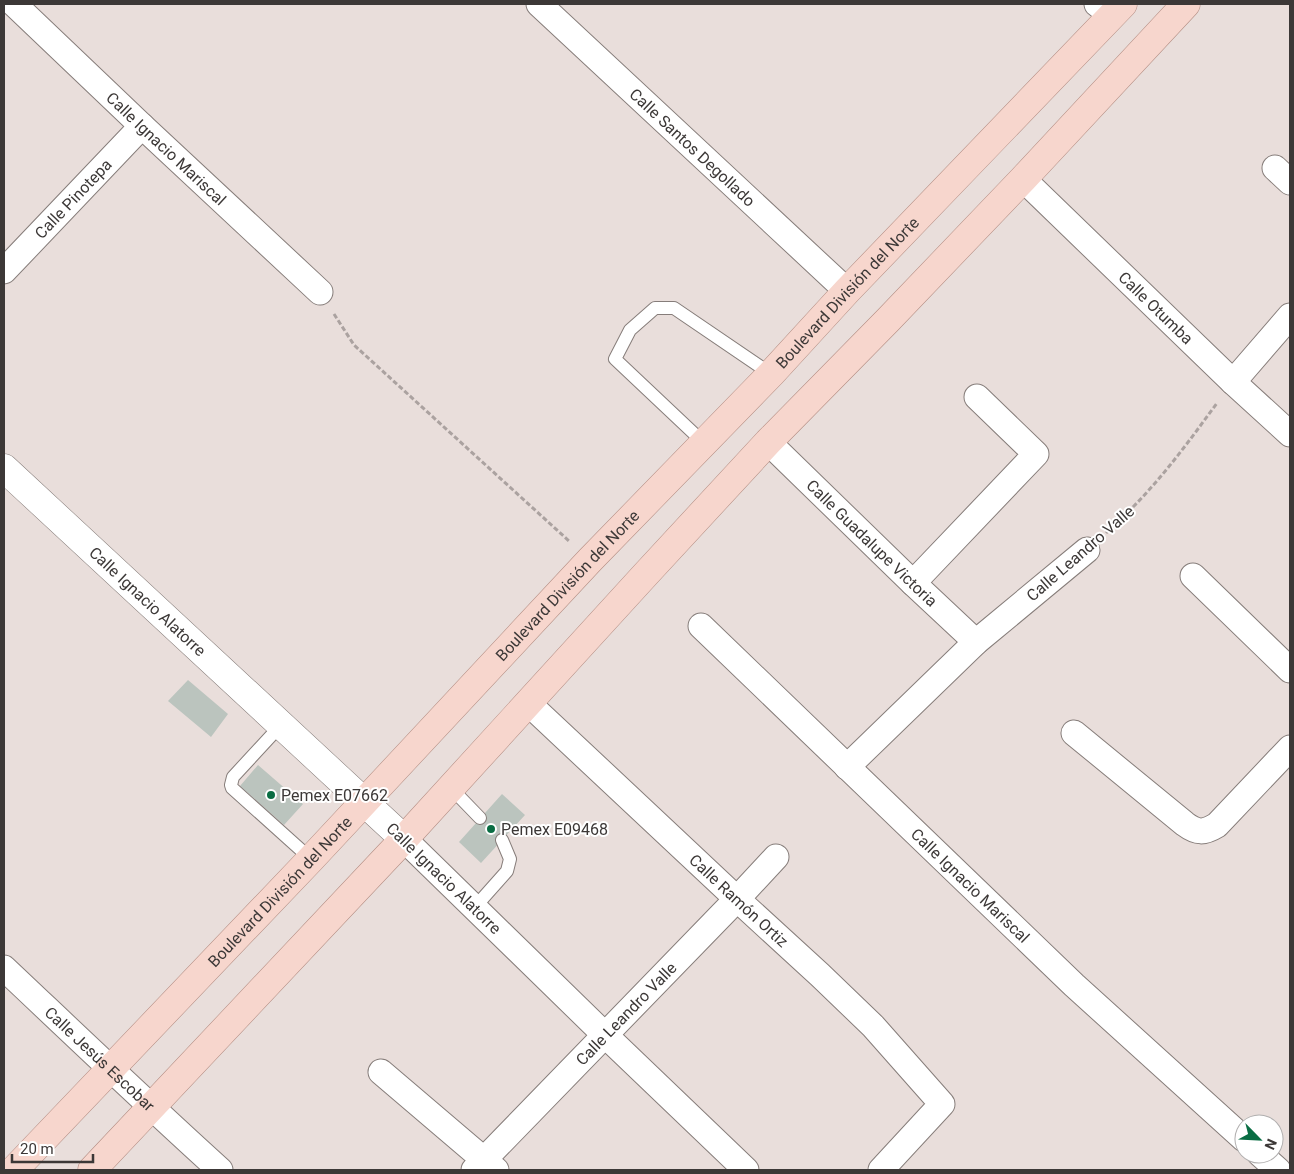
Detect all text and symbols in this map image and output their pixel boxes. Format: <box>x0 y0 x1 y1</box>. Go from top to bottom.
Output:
street label: Calle Santos Degollado <box>626 84 759 211</box>
street label: Calle Ignacio Mariscal <box>102 88 230 209</box>
street label: Calle Pinotepa <box>31 155 116 243</box>
street label: Boulevard División del Norte <box>772 213 923 372</box>
street label: Calle Otumba <box>1114 268 1197 348</box>
street label: Calle Guadalupe Victoria <box>802 476 941 611</box>
street label: Calle Leandro Valle <box>1023 502 1138 605</box>
street label: Boulevard División del Norte <box>492 506 643 665</box>
street label: Calle Ignacio Alatorre <box>85 543 210 660</box>
place label: Pemex E07662 <box>281 786 388 805</box>
marker: Pemex E07662 <box>265 789 277 801</box>
street label: Boulevard División del Norte <box>204 813 356 971</box>
street label: Calle Ignacio Alatorre <box>382 819 505 938</box>
place label: Pemex E09468 <box>501 820 608 839</box>
marker: Pemex E09468 <box>485 823 497 835</box>
street label: Calle Ignacio Mariscal <box>907 824 1033 947</box>
street label: Calle Ramón Ortiz <box>685 850 792 951</box>
street label: Calle Leandro Valle <box>572 958 680 1069</box>
street label: Calle Jesús Escobar <box>41 1003 159 1116</box>
north arrow <box>1234 1114 1284 1164</box>
scale bar <box>12 1132 94 1164</box>
text: N <box>1262 1137 1280 1152</box>
text: 20 m <box>20 1140 54 1158</box>

